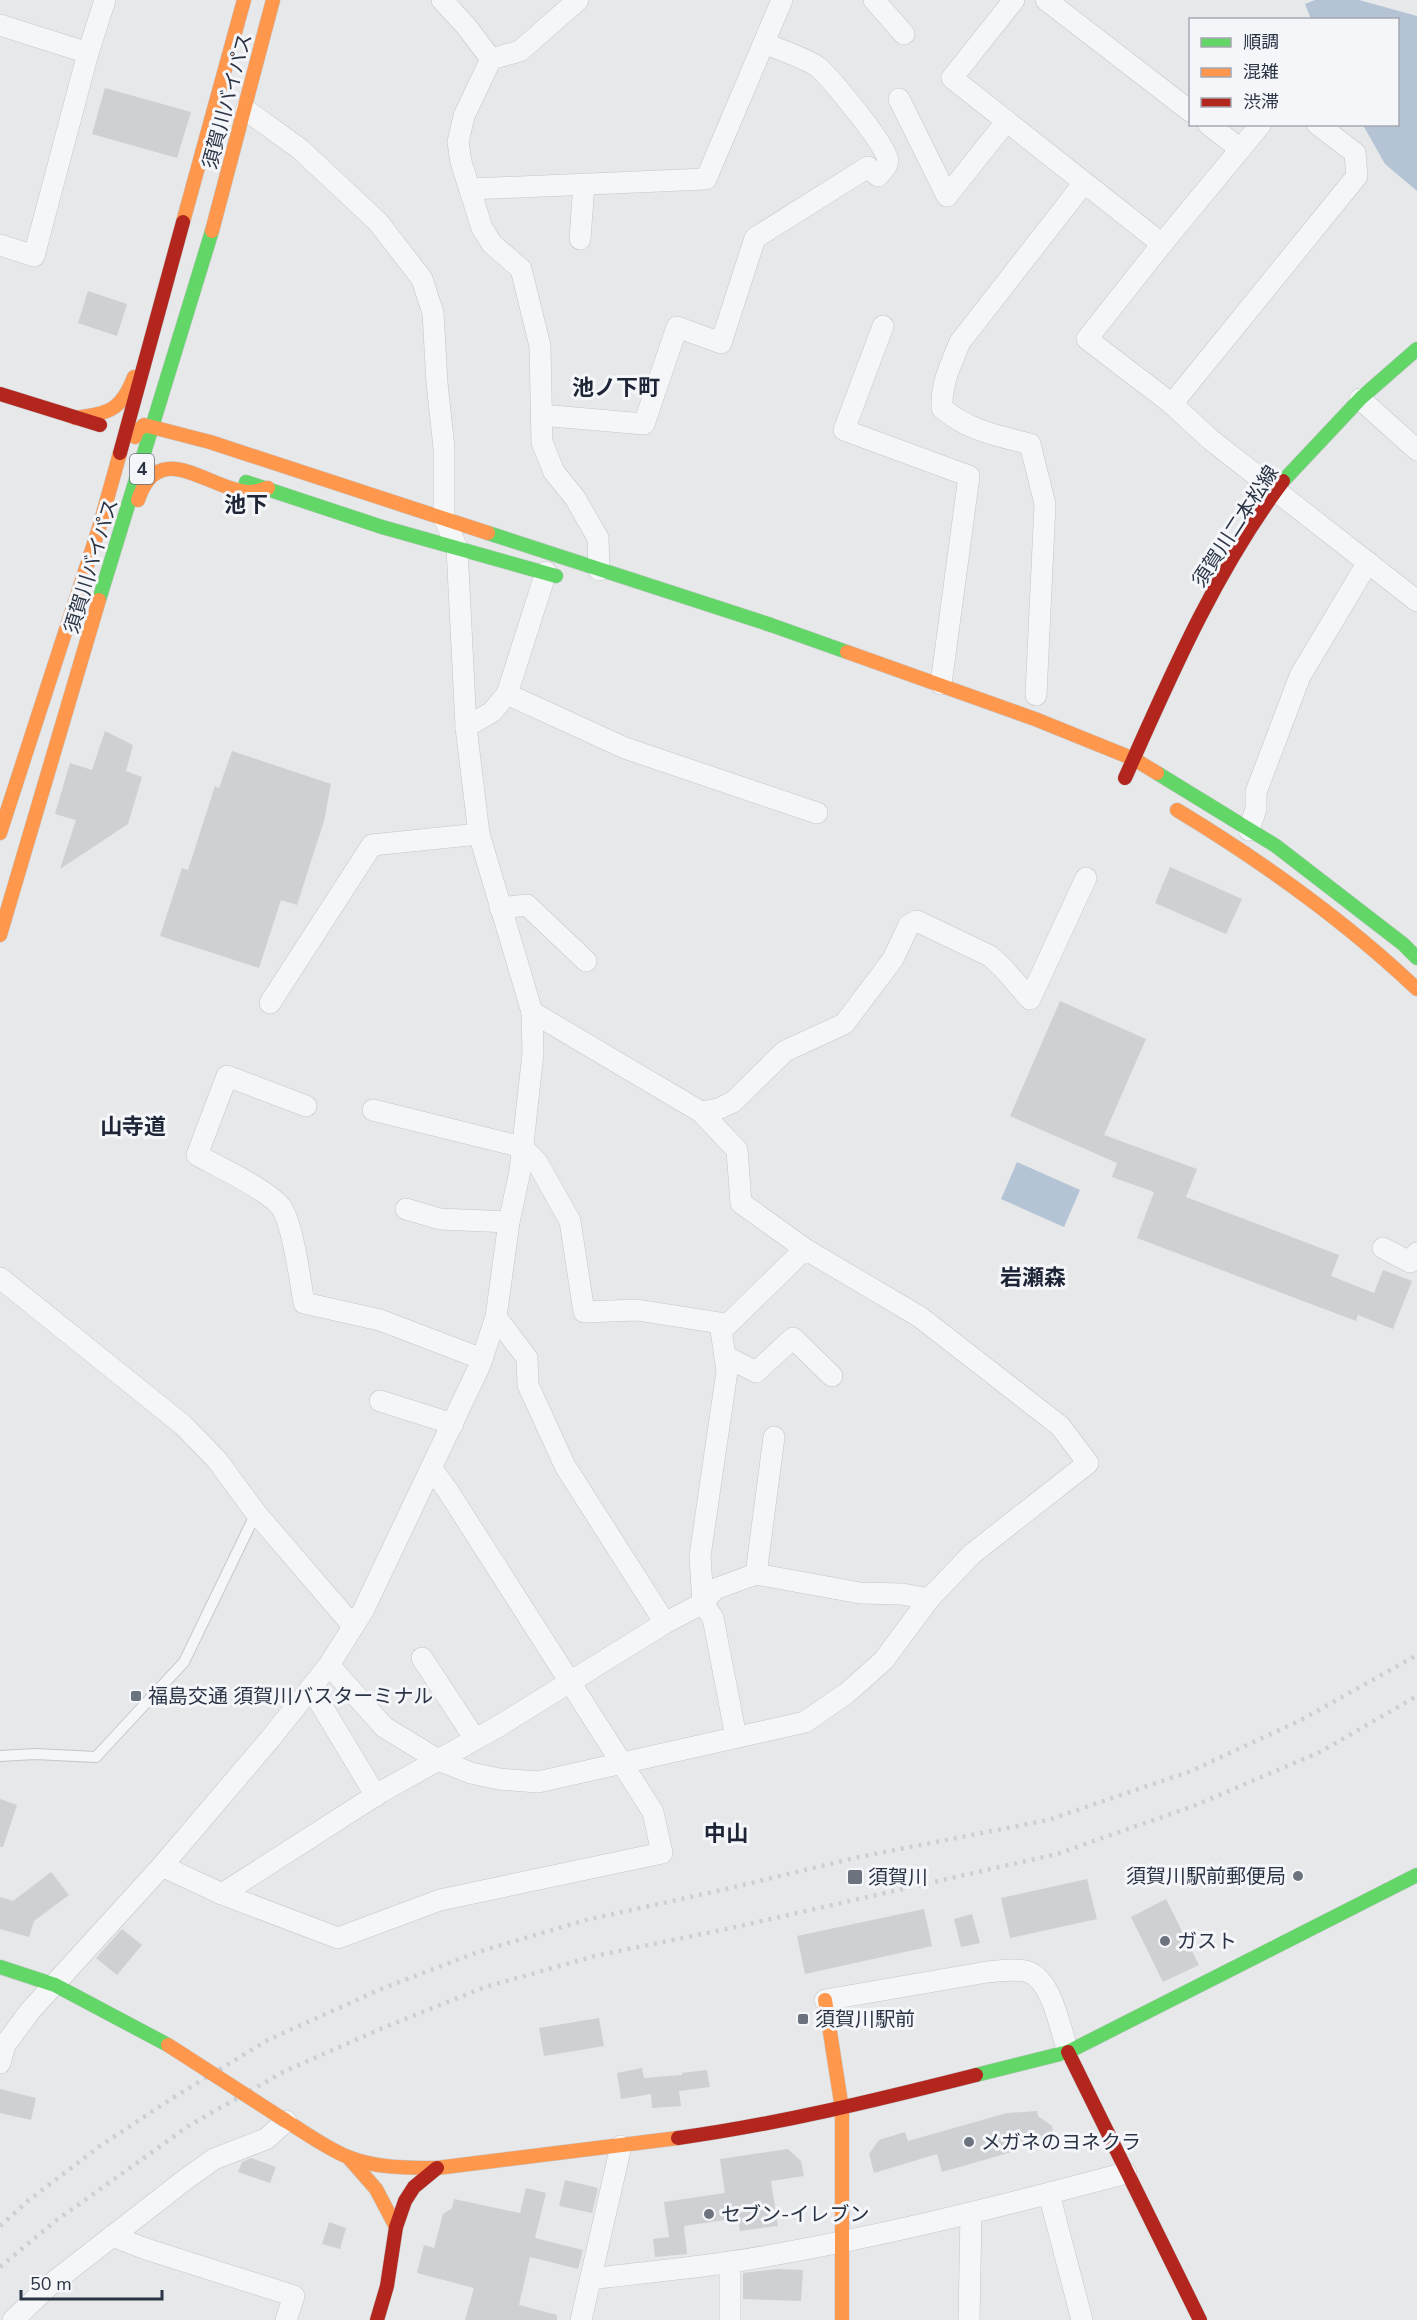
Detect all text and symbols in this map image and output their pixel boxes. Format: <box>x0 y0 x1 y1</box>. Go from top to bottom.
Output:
legend <box>1189 18 1399 126</box>
street label: 須賀川バイパス <box>196 30 259 172</box>
text: 順調 <box>1243 30 1279 54</box>
text: 混雑 <box>1243 60 1279 84</box>
text: 渋滞 <box>1243 90 1279 114</box>
district label: 池ノ下町 <box>572 373 660 403</box>
road number: 4 <box>130 454 154 484</box>
street label: 須賀川二本松線 <box>1186 460 1285 592</box>
district label: 池下 <box>224 490 268 520</box>
street label: 須賀川バイパス <box>58 495 125 637</box>
district label: 山寺道 <box>100 1112 166 1142</box>
district label: 岩瀬森 <box>1000 1263 1066 1293</box>
place label: 福島交通 須賀川バスターミナル <box>148 1683 433 1710</box>
marker: 福島交通 須賀川バスターミナル <box>129 1689 143 1703</box>
district label: 中山 <box>704 1819 748 1849</box>
place label: 須賀川駅前郵便局 <box>1126 1863 1286 1890</box>
place label: 須賀川 <box>868 1864 928 1891</box>
marker: 須賀川 <box>846 1868 864 1886</box>
marker: 須賀川駅前郵便局 <box>1291 1869 1305 1883</box>
place label: ガスト <box>1177 1928 1237 1955</box>
marker: ガスト <box>1158 1934 1172 1948</box>
place label: 須賀川駅前 <box>815 2006 915 2033</box>
marker: 須賀川駅前 <box>796 2012 810 2026</box>
place label: メガネのヨネクラ <box>981 2129 1141 2156</box>
marker: メガネのヨネクラ <box>962 2135 976 2149</box>
place label: セブン-イレブン <box>721 2201 869 2228</box>
marker: セブン-イレブン <box>702 2207 716 2221</box>
scale bar <box>21 2263 162 2301</box>
text: 50 m <box>30 2272 72 2296</box>

